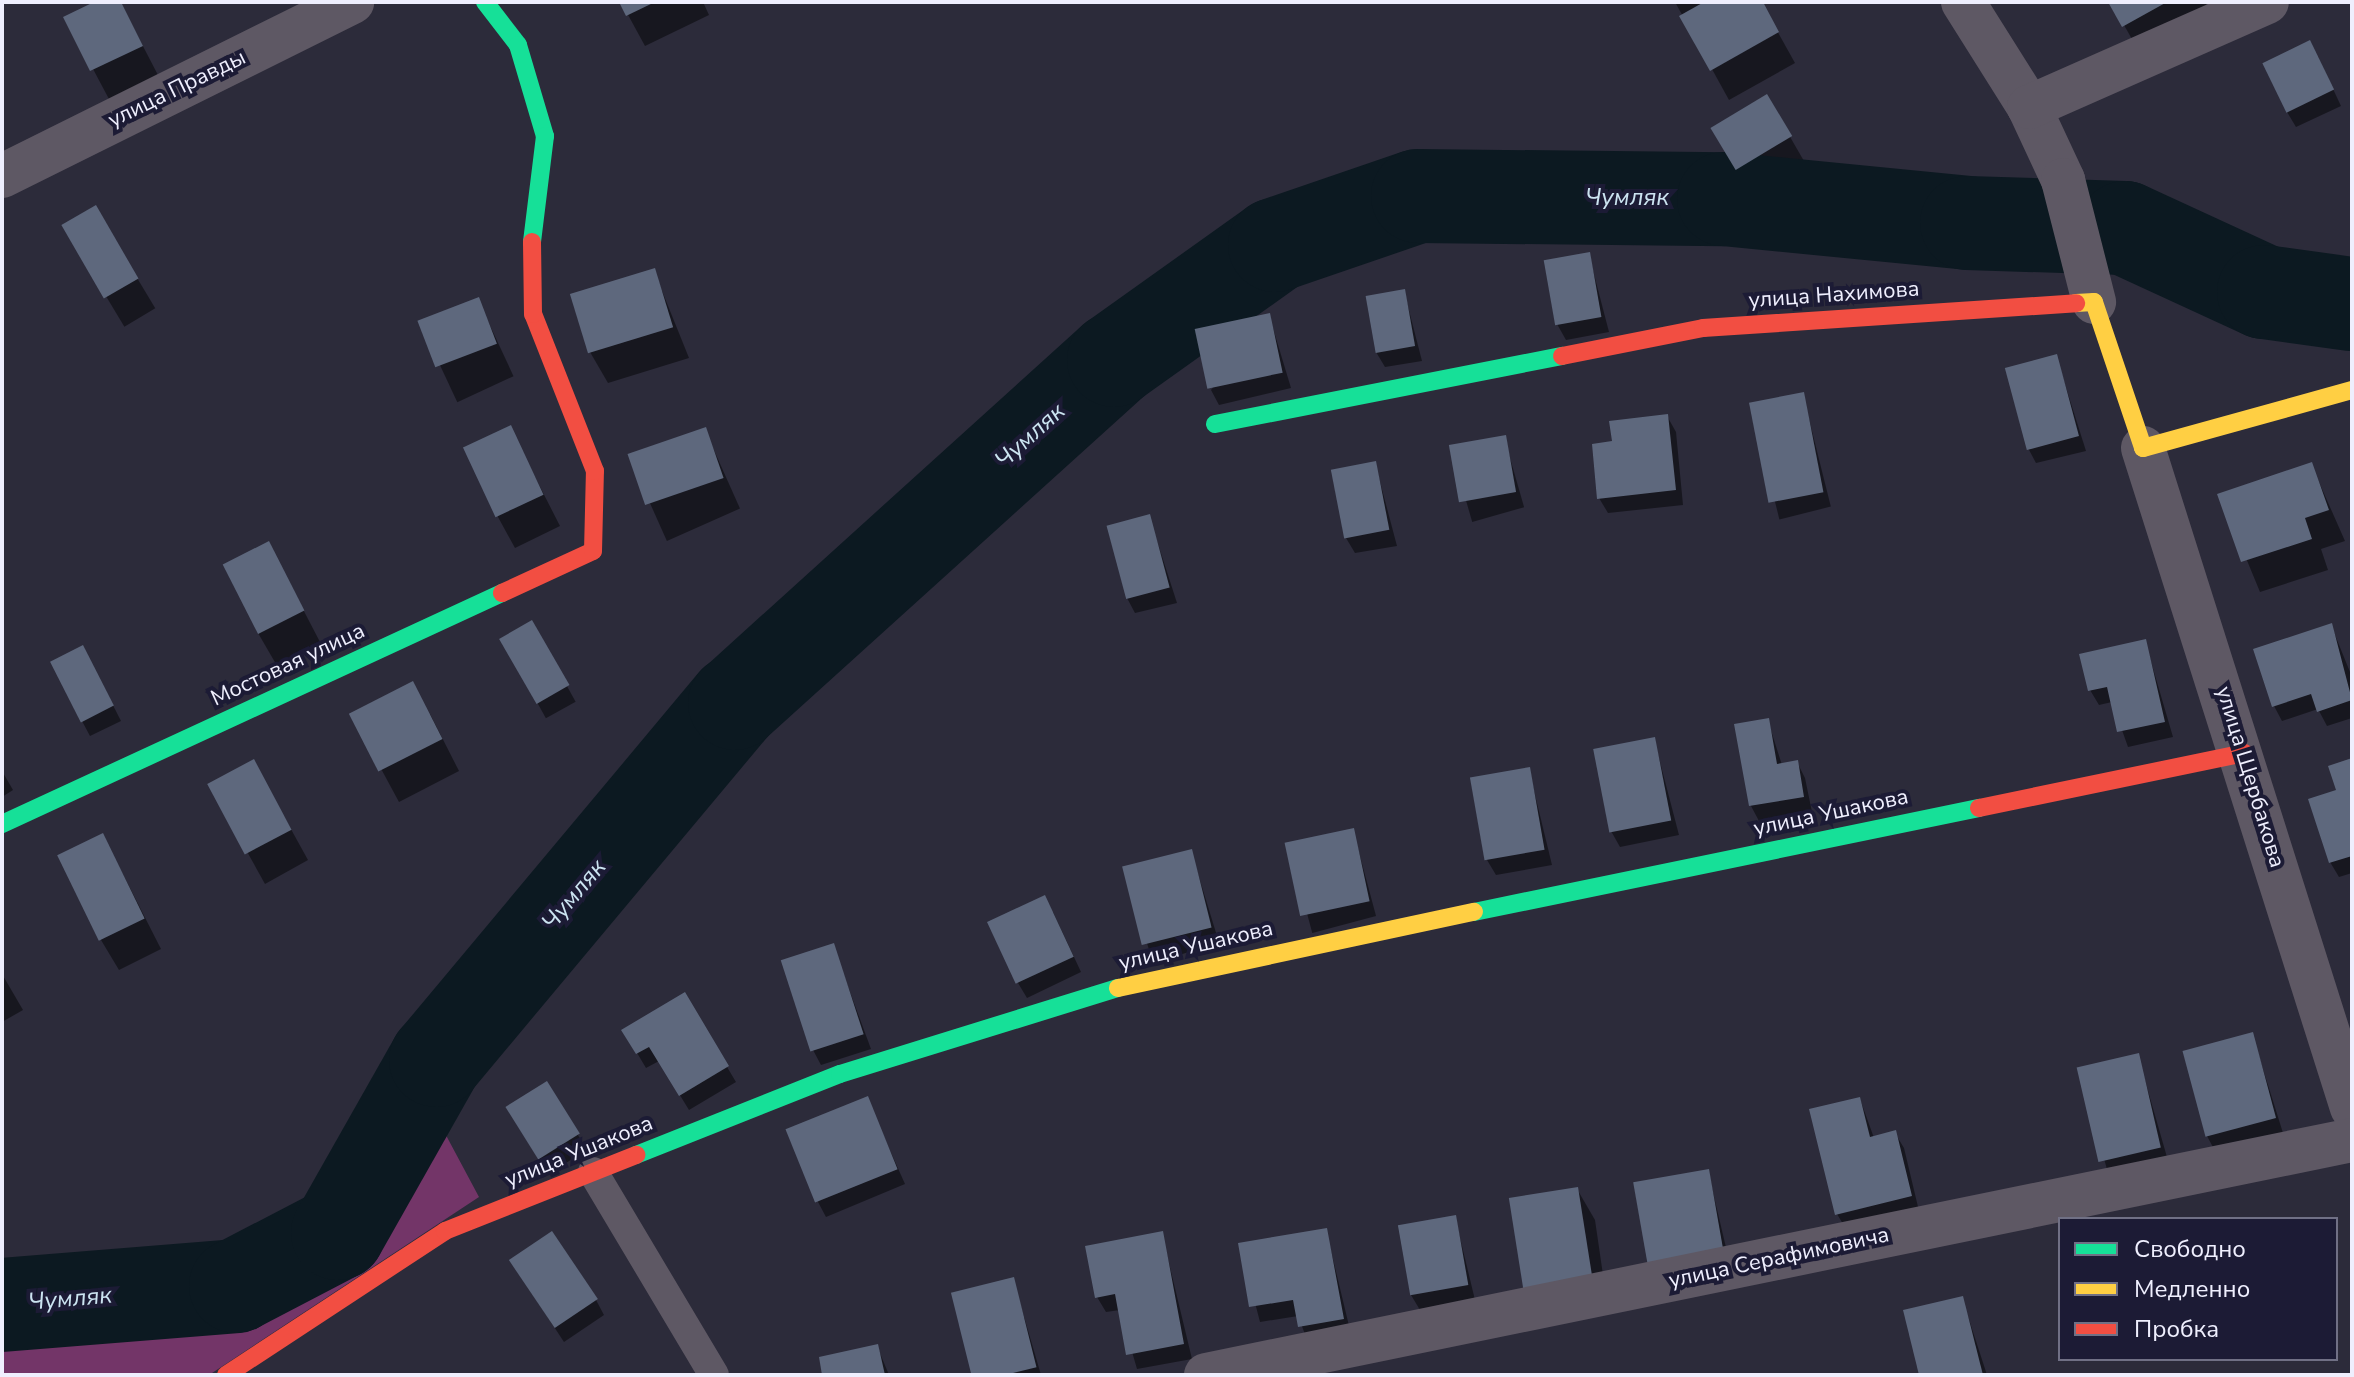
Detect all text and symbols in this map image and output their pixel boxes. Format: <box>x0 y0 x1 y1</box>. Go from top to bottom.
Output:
street label: улица Правды <box>104 44 250 134</box>
water label: Чумляк <box>1585 184 1669 212</box>
street label: улица Нахимова <box>1748 276 1920 314</box>
water label: Чумляк <box>989 397 1071 475</box>
street label: Мостовая улица <box>207 618 369 712</box>
street label: улица Щербакова <box>2210 683 2290 871</box>
street label: улица Ушакова <box>1751 784 1911 842</box>
water label: Чумляк <box>536 854 612 936</box>
street label: улица Ушакова <box>1116 915 1276 977</box>
street label: улица Ушакова <box>501 1110 657 1194</box>
legend <box>2058 1217 2338 1361</box>
street label: улица Серафимовича <box>1666 1222 1892 1294</box>
text: Свободно <box>2134 1233 2246 1265</box>
text: Медленно <box>2134 1273 2250 1305</box>
water label: Чумляк <box>27 1281 113 1317</box>
text: Пробка <box>2134 1313 2219 1345</box>

